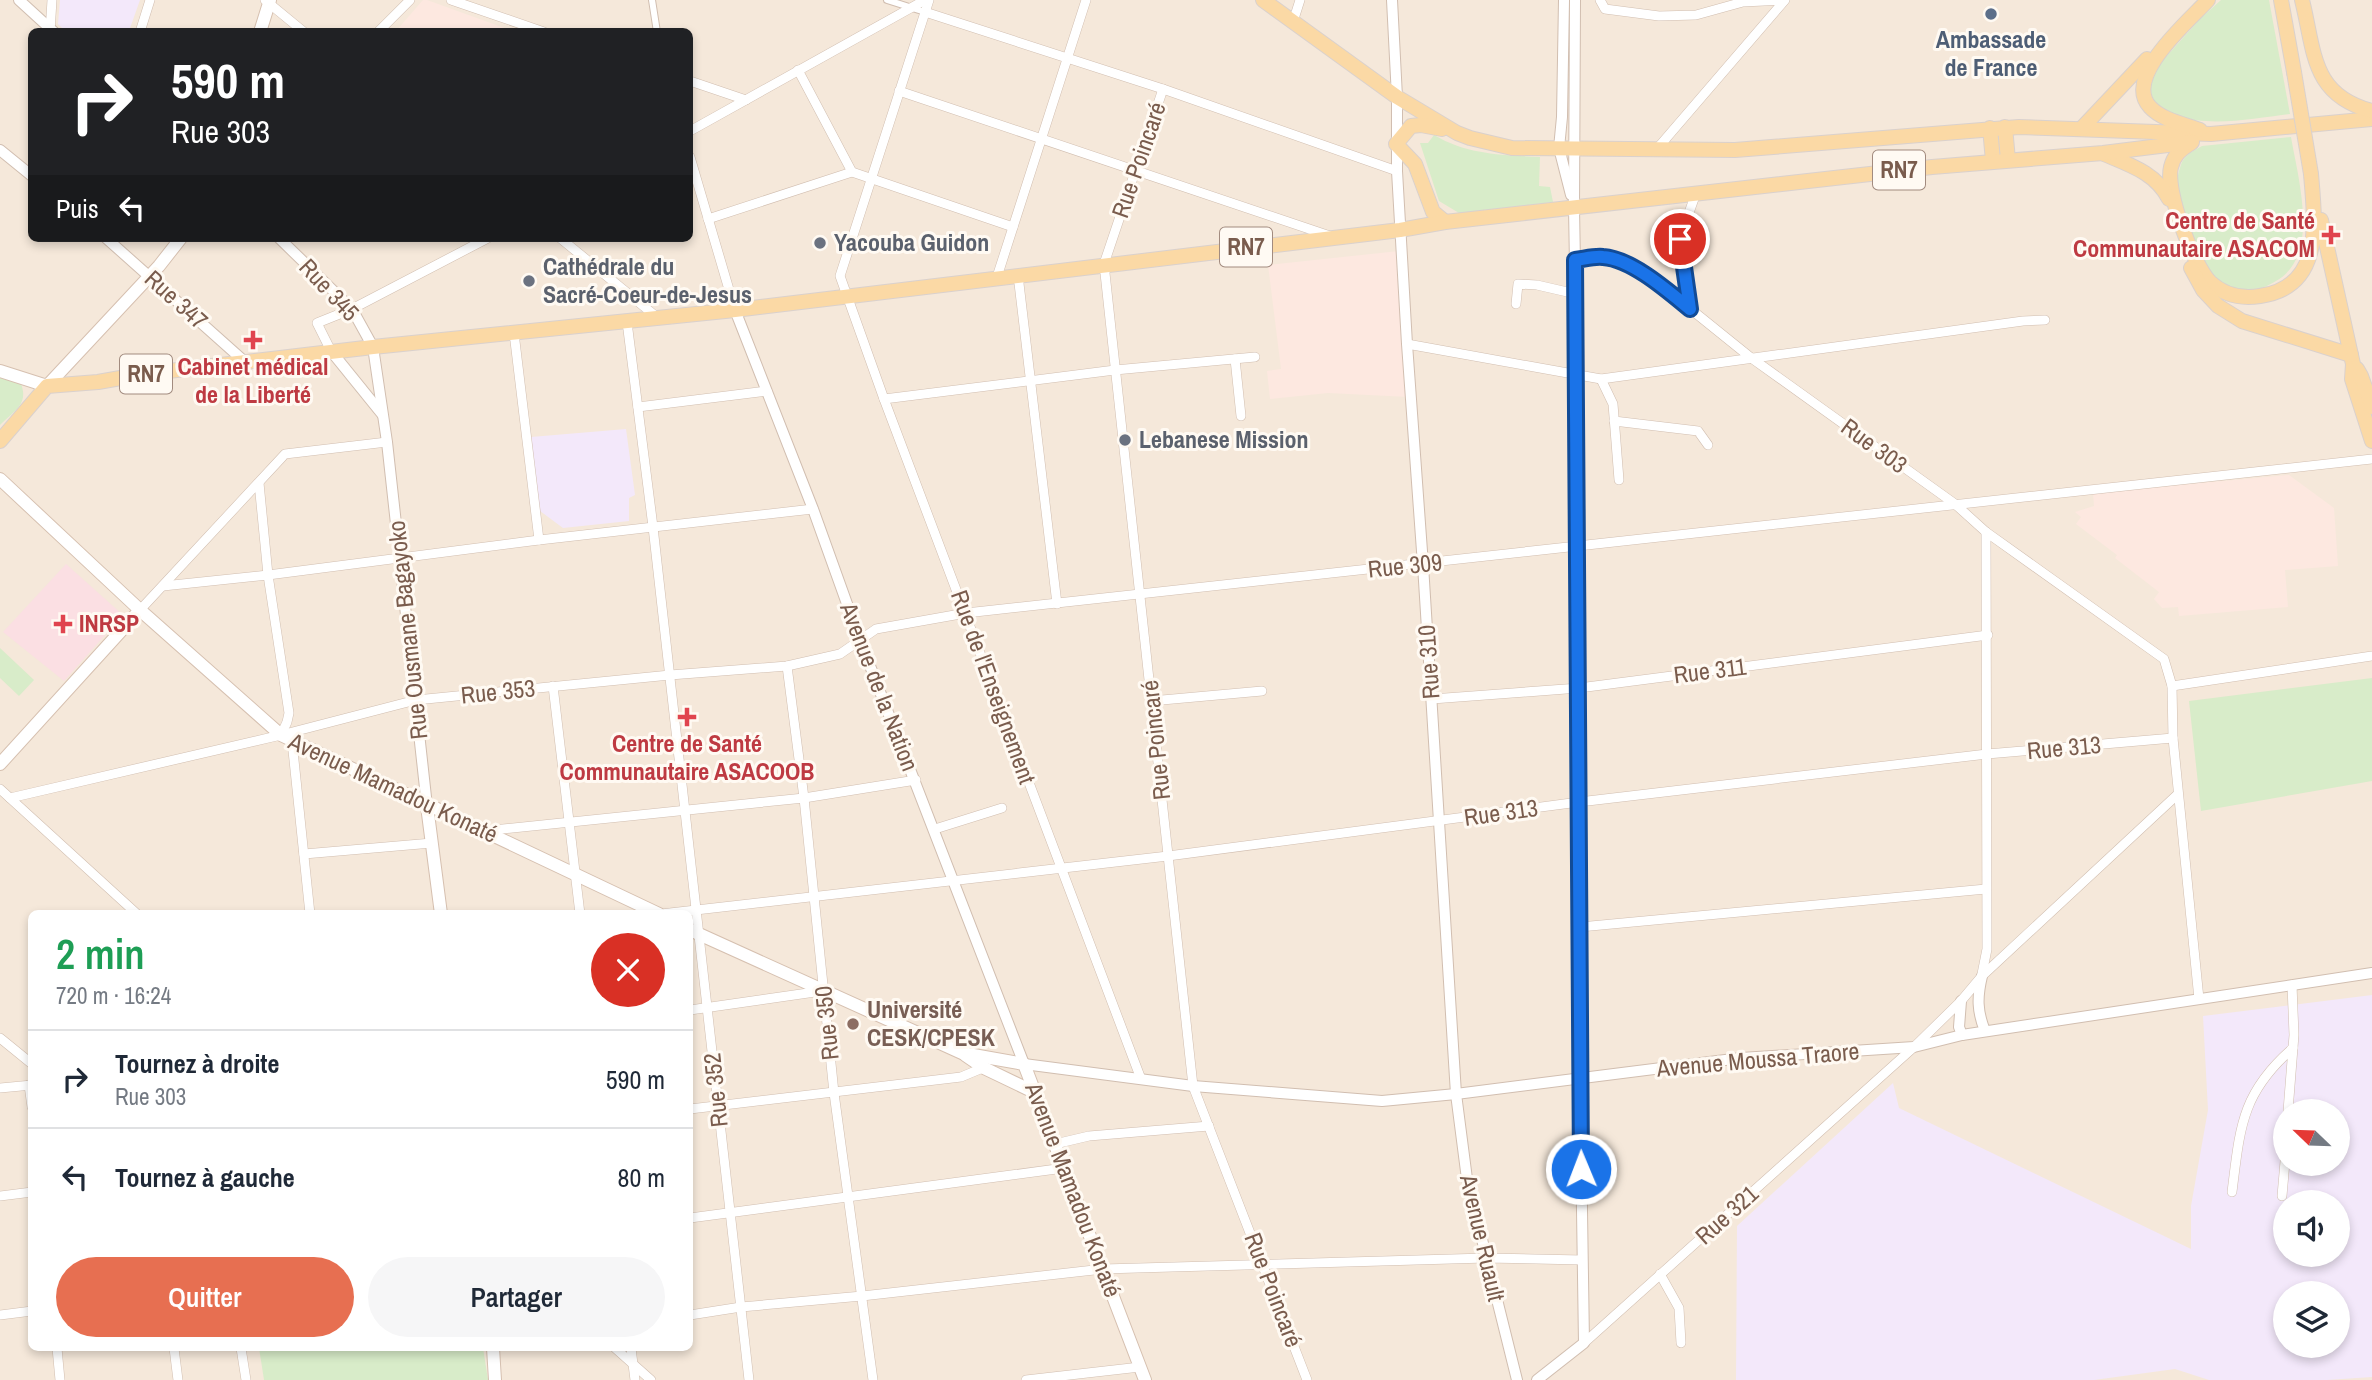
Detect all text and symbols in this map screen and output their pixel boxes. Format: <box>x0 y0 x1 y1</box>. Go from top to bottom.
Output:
marker: Ambassade de France <box>1983 6 1999 22</box>
place label: Ambassade de France <box>1936 23 2046 83</box>
text: 590 m <box>171 47 285 113</box>
icon: right <box>56 56 147 147</box>
street label: Rue Poincaré <box>1103 98 1173 222</box>
text: Rue 303 <box>171 110 270 153</box>
road number: RN7 <box>1873 150 1925 190</box>
icon: left <box>113 189 151 227</box>
text: Puis <box>56 191 99 226</box>
place label: Centre de Santé Communautaire ASACOM <box>2073 204 2315 264</box>
pin <box>1650 209 1710 269</box>
icon: arrive <box>1661 220 1699 258</box>
marker: Centre de Santé Communautaire ASACOM <box>2321 225 2341 245</box>
place label: Yacouba Guidon <box>834 226 989 258</box>
road number: RN7 <box>1220 228 1272 266</box>
marker: Yacouba Guidon <box>812 235 828 251</box>
place label: Cathédrale du Sacré-Coeur-de-Jesus <box>543 250 752 310</box>
street label: Rue 345 <box>293 251 367 327</box>
street label: Rue 347 <box>138 262 215 336</box>
marker: Cathédrale du Sacré-Coeur-de-Jesus <box>521 273 537 289</box>
marker: Cabinet médical de la Liberté <box>243 330 263 350</box>
place label: Cabinet médical de la Liberté <box>178 350 328 410</box>
road number: RN7 <box>120 354 172 394</box>
street label: Rue 303 <box>1835 410 1914 480</box>
place label: Lebanese Mission <box>1139 423 1309 455</box>
marker: Lebanese Mission <box>1117 432 1133 448</box>
street label: Rue Ousmane Bagayoko <box>380 519 434 741</box>
street label: Rue 309 <box>1366 545 1444 585</box>
street label: Rue de l'Enseignement <box>944 585 1044 788</box>
street label: Avenue de la Nation <box>833 597 927 775</box>
place label: INRSP <box>79 607 139 639</box>
marker: INRSP <box>53 614 73 634</box>
street label: Rue 310 <box>1409 624 1447 700</box>
street label: Rue 311 <box>1672 650 1748 690</box>
street label: Rue 353 <box>459 671 537 711</box>
street label: Rue Poincaré <box>1133 679 1177 802</box>
marker: Centre de Santé Communautaire ASACOOB <box>677 707 697 727</box>
street label: Avenue Mamadou Konaté <box>283 724 503 850</box>
place label: Centre de Santé Communautaire ASACOOB <box>559 727 815 787</box>
street label: Rue 313 <box>2025 728 2102 766</box>
street label: Rue 313 <box>1462 791 1540 833</box>
text: 2 min <box>56 926 145 982</box>
button: close <box>591 933 665 1007</box>
text: 720 m · 16:24 <box>56 980 171 1011</box>
street label: Rue 350 <box>806 984 846 1062</box>
place label: Université CESK/CPESK <box>867 993 996 1053</box>
marker: Université CESK/CPESK <box>845 1016 861 1032</box>
street label: Avenue Moussa Traore <box>1654 1034 1861 1084</box>
text: Tournez à droite <box>115 1046 279 1081</box>
street label: Rue 352 <box>695 1051 735 1129</box>
icon: right <box>56 1060 94 1098</box>
text: 590 m <box>606 1062 665 1097</box>
street label: Avenue Mamadou Konaté <box>1018 1077 1130 1301</box>
text: Rue 303 <box>115 1081 186 1112</box>
north arrow <box>2273 1099 2350 1176</box>
map controls <box>2273 1099 2350 1358</box>
position arrow <box>1544 1132 1618 1206</box>
icon: left <box>56 1158 94 1196</box>
text: Tournez à gauche <box>115 1160 295 1195</box>
text: 80 m <box>618 1160 665 1195</box>
street label: Avenue Ruault <box>1453 1170 1513 1305</box>
street label: Rue 321 <box>1688 1177 1765 1251</box>
button: sound <box>2273 1190 2350 1267</box>
street label: Rue Poincaré <box>1237 1228 1310 1352</box>
button: Quitter <box>56 1257 354 1337</box>
button: Partager <box>368 1257 665 1337</box>
button: layers <box>2273 1281 2350 1358</box>

